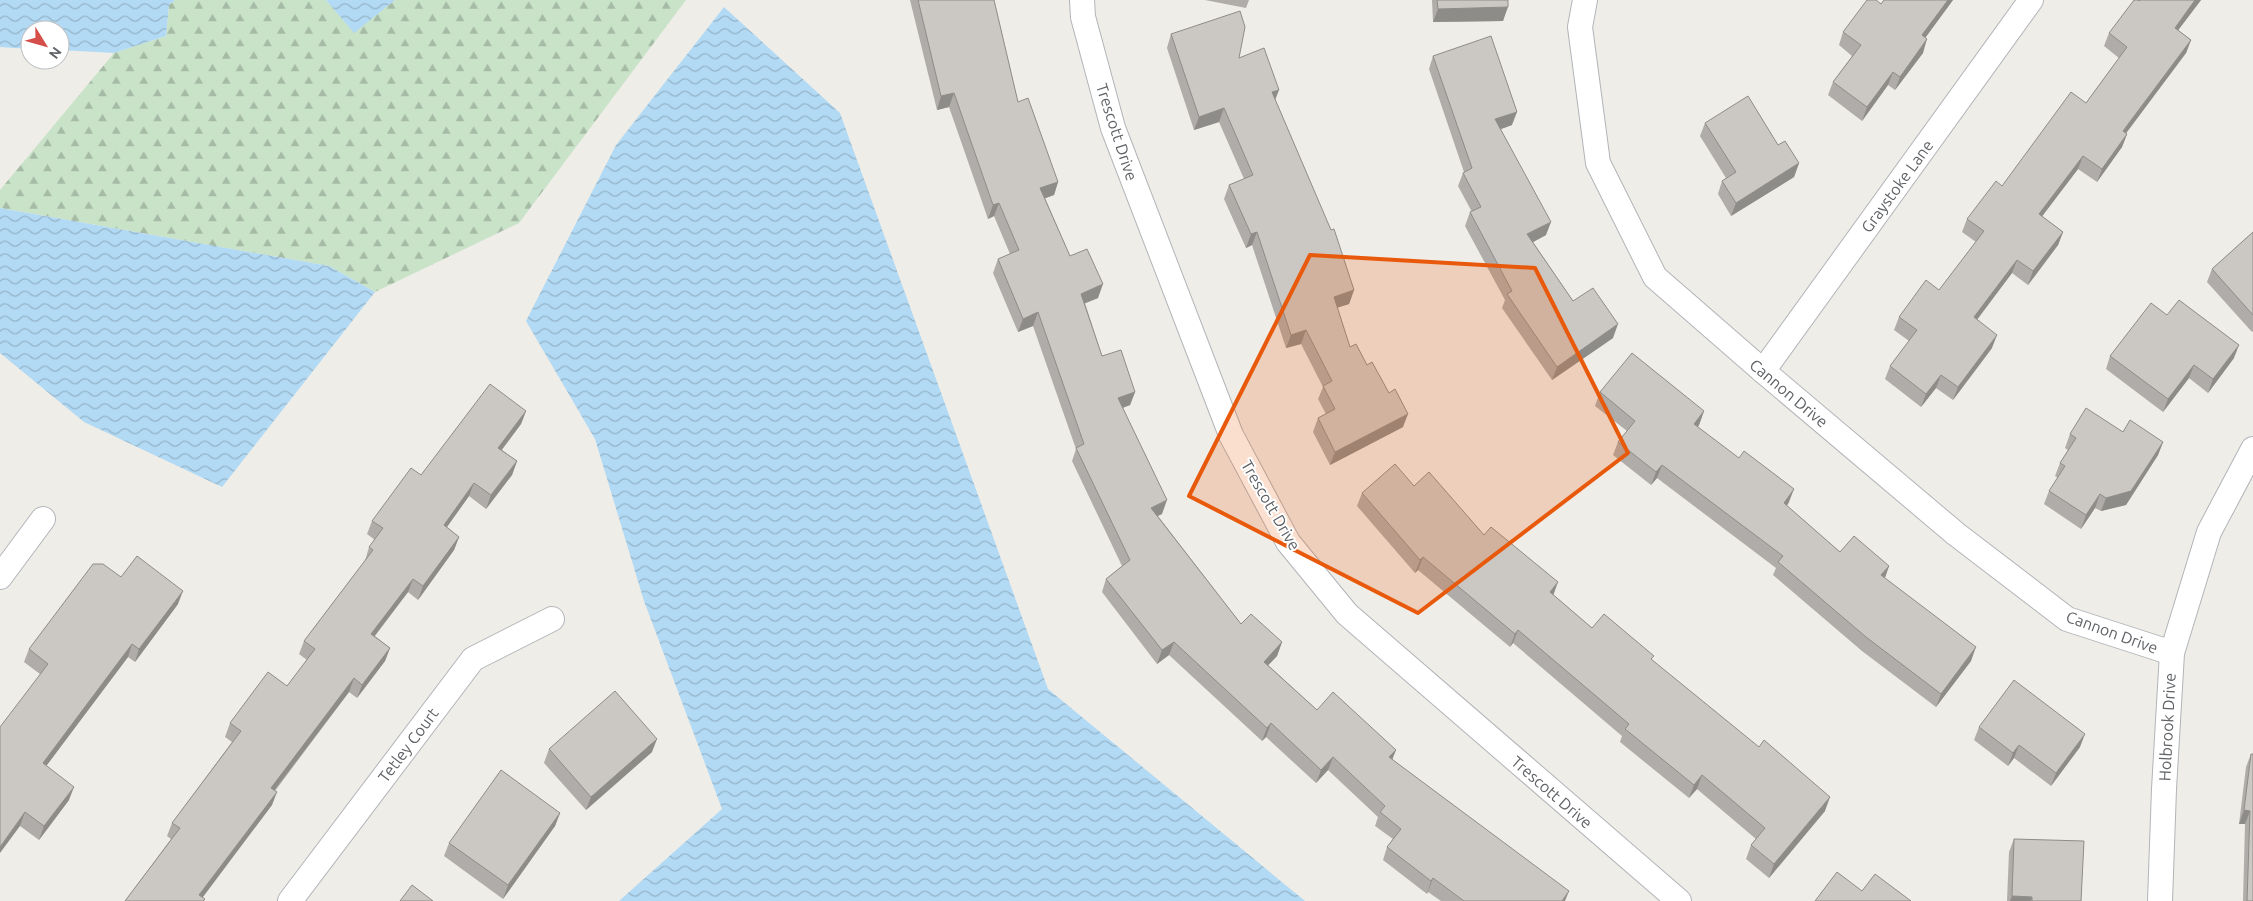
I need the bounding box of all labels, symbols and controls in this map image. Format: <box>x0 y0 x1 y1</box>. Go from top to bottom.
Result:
north arrow <box>20 20 70 70</box>
text: N <box>46 44 65 62</box>
street label: Trescott Drive <box>1093 81 1141 183</box>
street label: Graystoke Lane <box>1857 136 1937 236</box>
street label: Cannon Drive <box>1746 355 1832 431</box>
street label: Trescott Drive <box>1238 457 1304 553</box>
street label: Cannon Drive <box>2064 607 2160 657</box>
street label: Holbrook Drive <box>2155 672 2179 782</box>
street label: Tetley Court <box>374 704 442 786</box>
street label: Trescott Drive <box>1508 752 1596 832</box>

